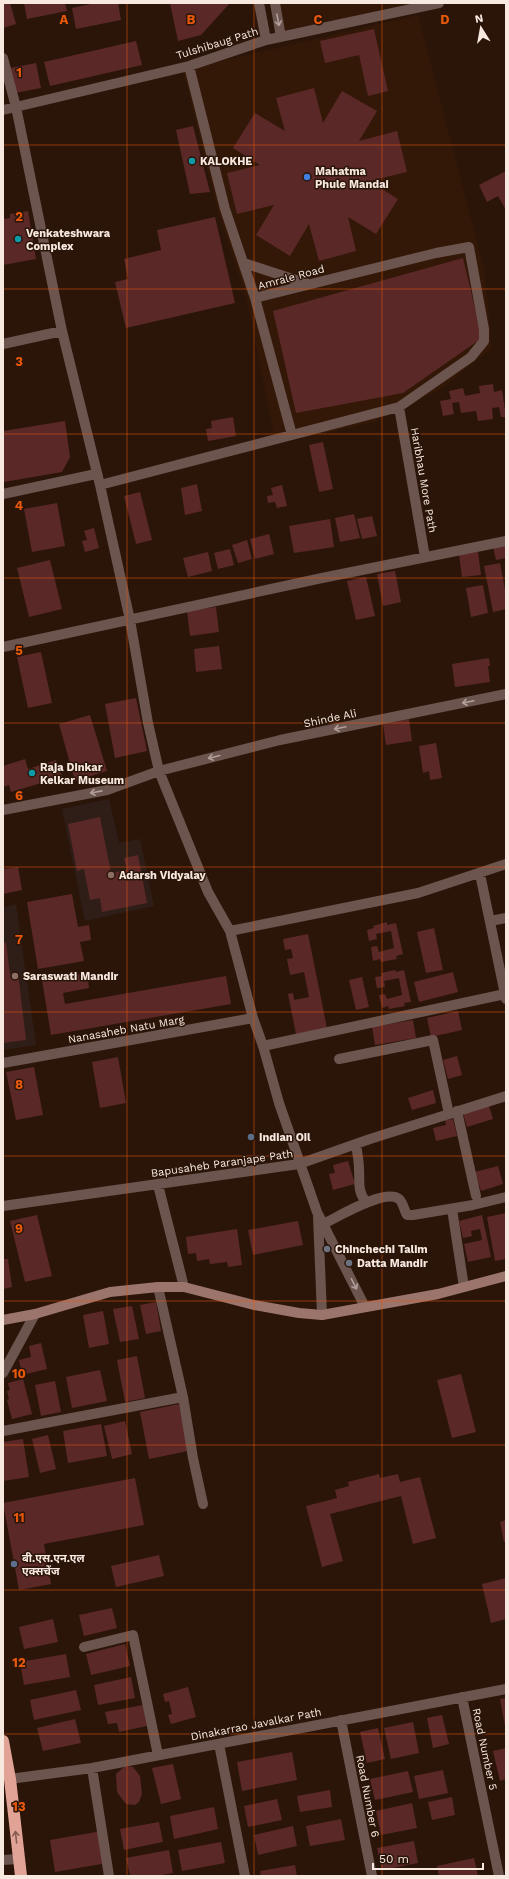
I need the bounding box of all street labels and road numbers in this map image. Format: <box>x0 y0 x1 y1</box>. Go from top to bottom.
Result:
street label: Tulshibaug Path <box>174 25 260 62</box>
street label: Amrale Road <box>256 262 326 293</box>
street label: Haribhau More Path <box>408 426 439 534</box>
street label: Shinde Ali <box>302 707 358 730</box>
street label: Nanasaheb Natu Marg <box>67 1013 185 1046</box>
street label: Bapusaheb Paranjape Path <box>150 1147 294 1180</box>
street label: Dinakarrao Javalkar Path <box>190 1705 323 1744</box>
street label: Road Number 5 <box>469 1707 500 1791</box>
street label: Road Number 6 <box>353 1754 382 1839</box>

